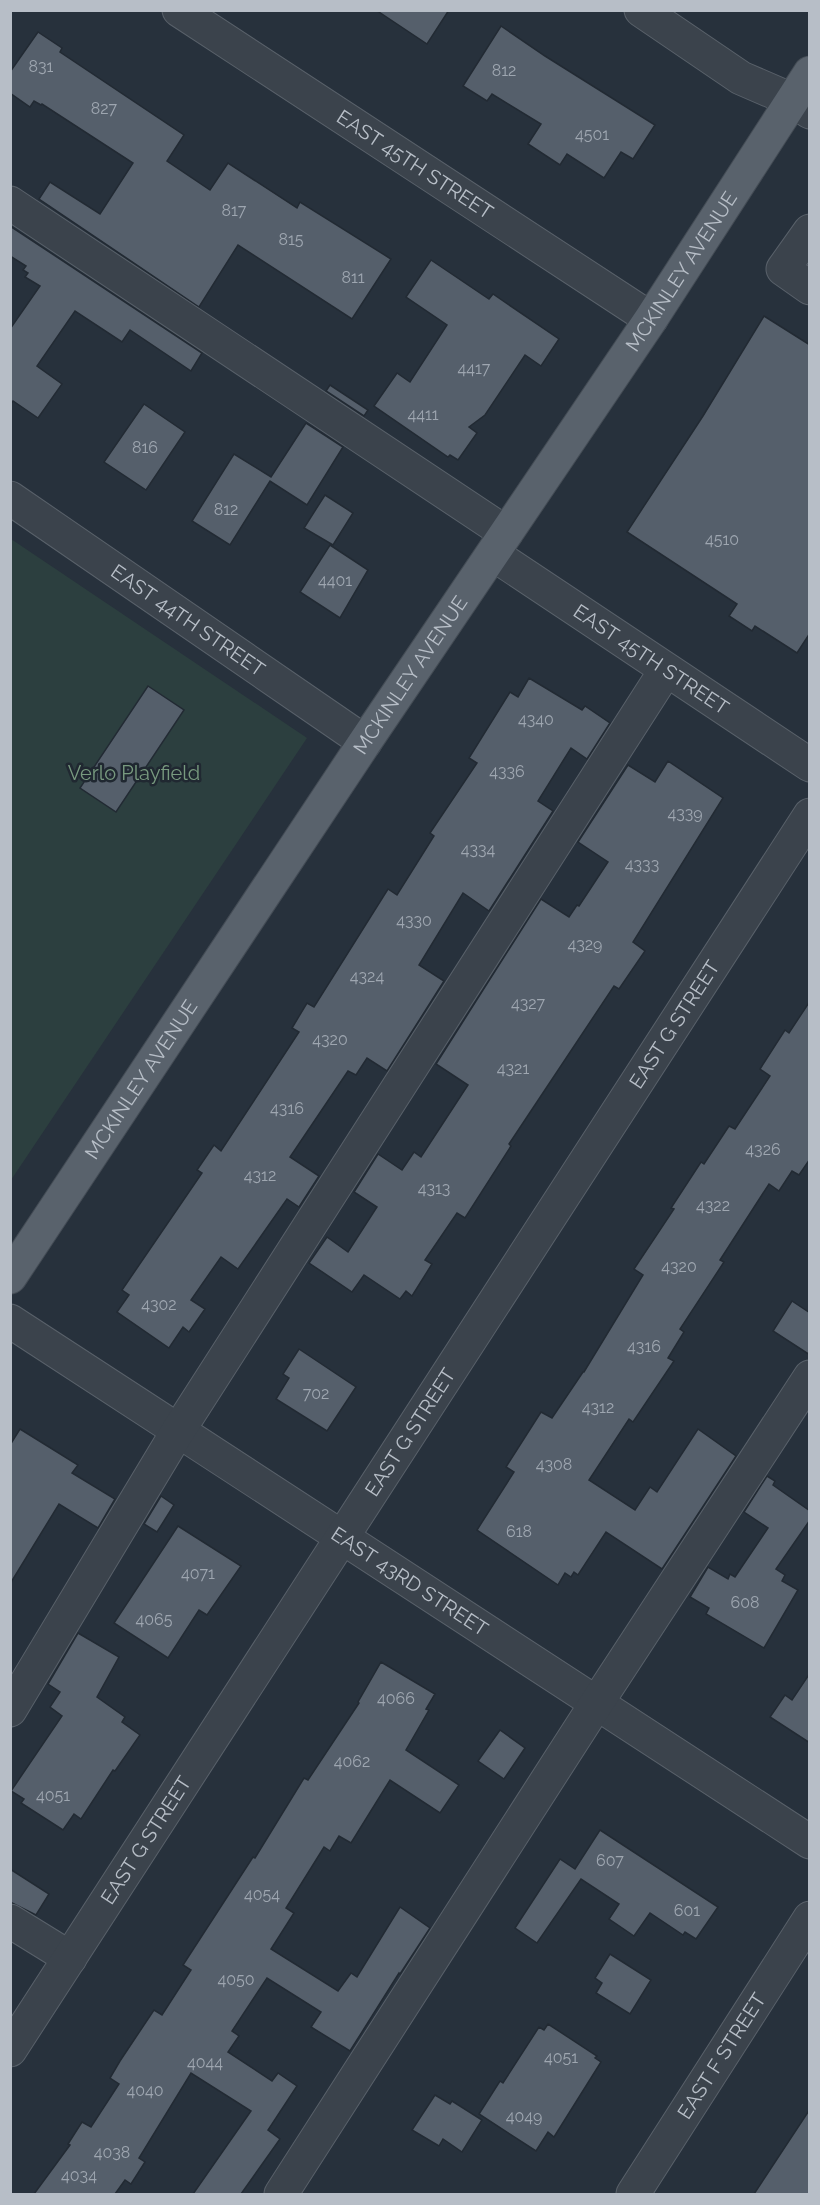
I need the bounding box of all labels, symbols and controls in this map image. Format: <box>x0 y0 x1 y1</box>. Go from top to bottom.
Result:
house number: 831 <box>29 57 54 76</box>
house number: 812 <box>492 61 516 80</box>
house number: 827 <box>91 99 118 118</box>
street label: EAST 45TH STREET <box>332 105 497 224</box>
house number: 4501 <box>575 125 609 144</box>
street label: MCKINLEY AVENUE <box>620 187 742 356</box>
house number: 817 <box>222 201 247 220</box>
house number: 815 <box>278 230 304 249</box>
house number: 811 <box>341 268 365 287</box>
house number: 4417 <box>458 359 491 378</box>
house number: 4411 <box>407 405 439 424</box>
house number: 816 <box>132 438 158 457</box>
house number: 812 <box>214 500 238 519</box>
house number: 4510 <box>705 530 739 549</box>
street label: EAST 44TH STREET <box>107 559 270 682</box>
house number: 4401 <box>318 571 352 590</box>
street label: MCKINLEY AVENUE <box>348 591 472 759</box>
street label: EAST 45TH STREET <box>569 599 733 720</box>
house number: 4340 <box>518 710 554 729</box>
park label: Verlo Playfield <box>68 761 200 785</box>
house number: 4336 <box>489 762 525 781</box>
house number: 4339 <box>667 804 703 823</box>
house number: 4334 <box>461 840 496 859</box>
house number: 4333 <box>625 855 659 874</box>
house number: 4330 <box>396 911 432 930</box>
house number: 4329 <box>568 935 603 954</box>
street label: EAST G STREET <box>624 956 725 1093</box>
house number: 4324 <box>350 967 384 986</box>
house number: 4327 <box>511 994 546 1013</box>
street label: MCKINLEY AVENUE <box>80 995 202 1164</box>
house number: 4320 <box>312 1030 348 1049</box>
house number: 4321 <box>497 1059 529 1078</box>
house number: 4316 <box>270 1099 304 1118</box>
house number: 4326 <box>745 1140 781 1159</box>
house number: 4312 <box>244 1166 276 1185</box>
house number: 4313 <box>418 1179 450 1198</box>
house number: 4322 <box>696 1196 730 1215</box>
house number: 4320 <box>661 1257 697 1276</box>
house number: 4302 <box>141 1295 177 1314</box>
house number: 4316 <box>627 1337 661 1356</box>
street label: EAST G STREET <box>360 1364 460 1501</box>
house number: 702 <box>303 1384 329 1403</box>
house number: 4312 <box>582 1398 614 1417</box>
house number: 4308 <box>536 1455 572 1474</box>
street label: EAST 43RD STREET <box>327 1521 493 1641</box>
house number: 618 <box>506 1522 532 1541</box>
house number: 4071 <box>181 1564 215 1583</box>
house number: 608 <box>731 1593 759 1612</box>
house number: 4065 <box>136 1610 173 1629</box>
house number: 4066 <box>377 1689 415 1708</box>
house number: 4062 <box>334 1752 370 1771</box>
street label: EAST G STREET <box>96 1772 196 1909</box>
house number: 4051 <box>36 1786 70 1805</box>
house number: 607 <box>596 1851 624 1870</box>
house number: 4054 <box>244 1885 280 1904</box>
house number: 601 <box>674 1901 700 1920</box>
house number: 4050 <box>217 1970 255 1989</box>
street label: EAST F STREET <box>672 1989 771 2123</box>
house number: 4051 <box>544 2048 578 2067</box>
house number: 4044 <box>187 2053 223 2072</box>
house number: 4040 <box>126 2081 164 2100</box>
house number: 4049 <box>506 2107 542 2126</box>
house number: 4038 <box>94 2143 130 2162</box>
house number: 4034 <box>61 2166 97 2185</box>

